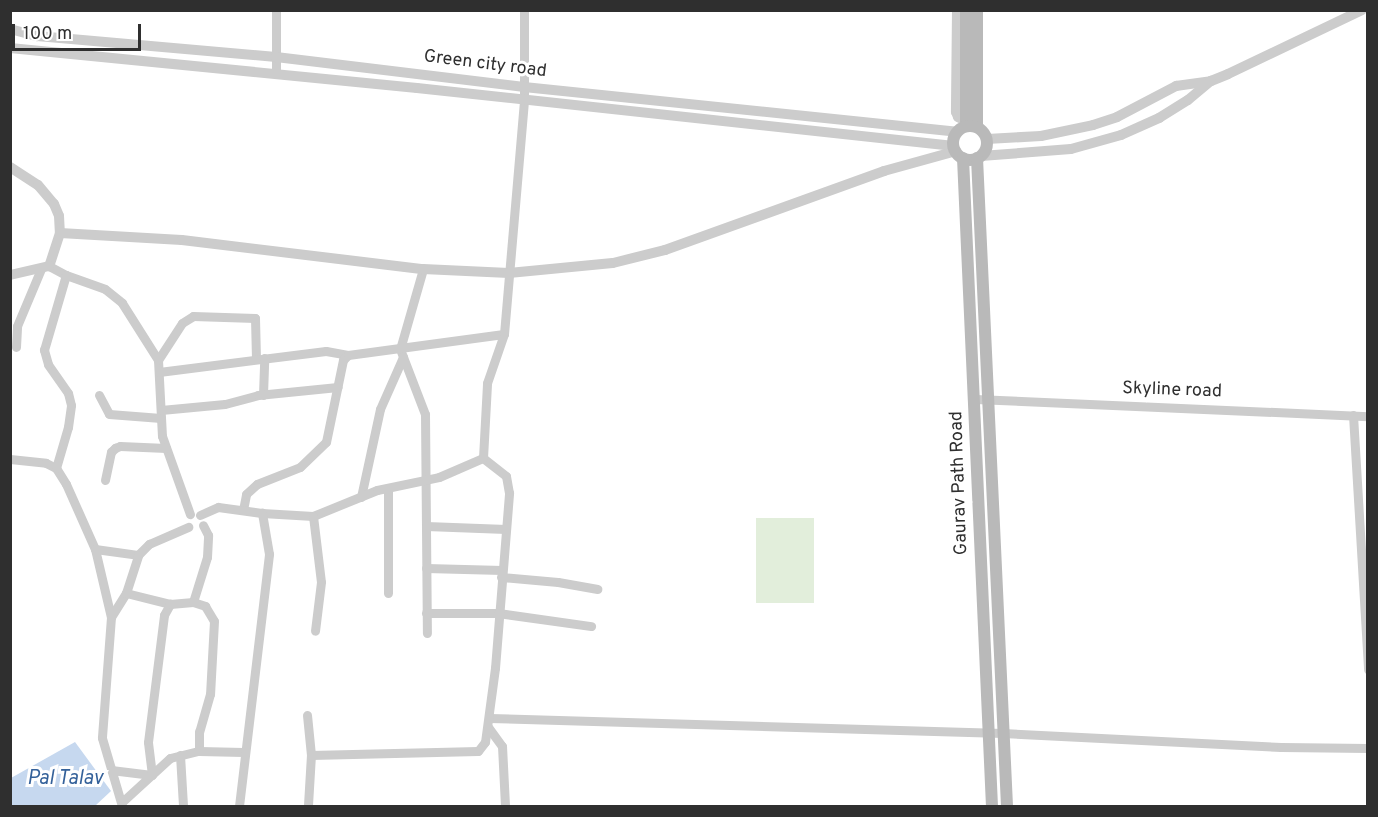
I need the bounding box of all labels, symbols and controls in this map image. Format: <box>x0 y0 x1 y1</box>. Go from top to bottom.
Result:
scale bar <box>15 12 144 50</box>
text: 100 m <box>23 23 72 46</box>
street label: Green city road <box>422 47 548 83</box>
street label: Skyline road <box>1122 378 1222 404</box>
street label: Gaurav Path Road <box>947 411 973 555</box>
water label: Pal Talav <box>27 767 103 791</box>

